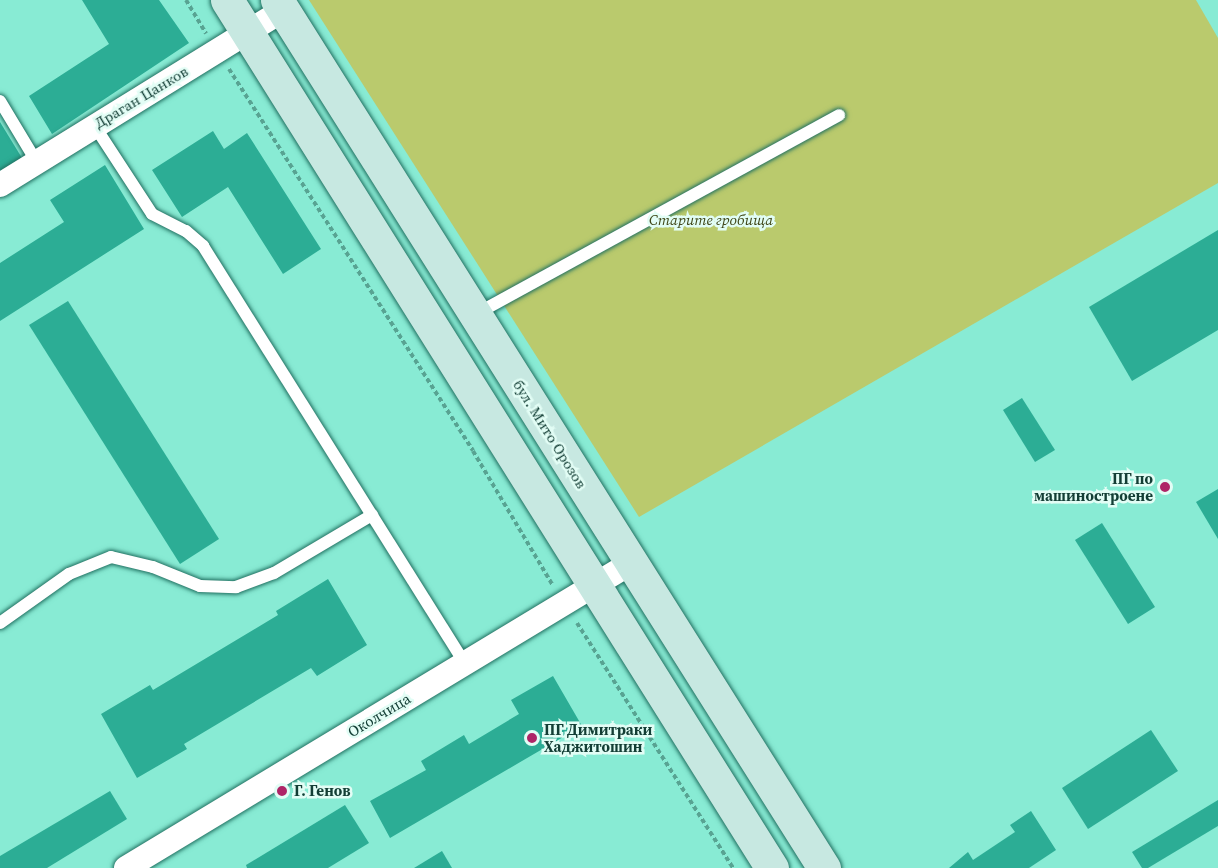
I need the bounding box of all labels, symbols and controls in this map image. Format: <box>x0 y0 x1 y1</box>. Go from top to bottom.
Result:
street label: Драган Цанков <box>91 62 191 132</box>
park label: Старите гробища <box>649 211 773 229</box>
street label: бул. Мито Орозов <box>509 376 591 492</box>
place label: ПГ по машиностроене <box>1034 469 1153 504</box>
marker: ПГ по машиностроене <box>1158 480 1172 494</box>
street label: Околчица <box>344 689 414 741</box>
place label: ПГ Димитраки Хаджитошин <box>544 720 652 755</box>
marker: ПГ Димитраки Хаджитошин <box>525 731 539 745</box>
place label: Г. Генов <box>294 782 350 800</box>
marker: Г. Генов <box>275 784 289 798</box>

